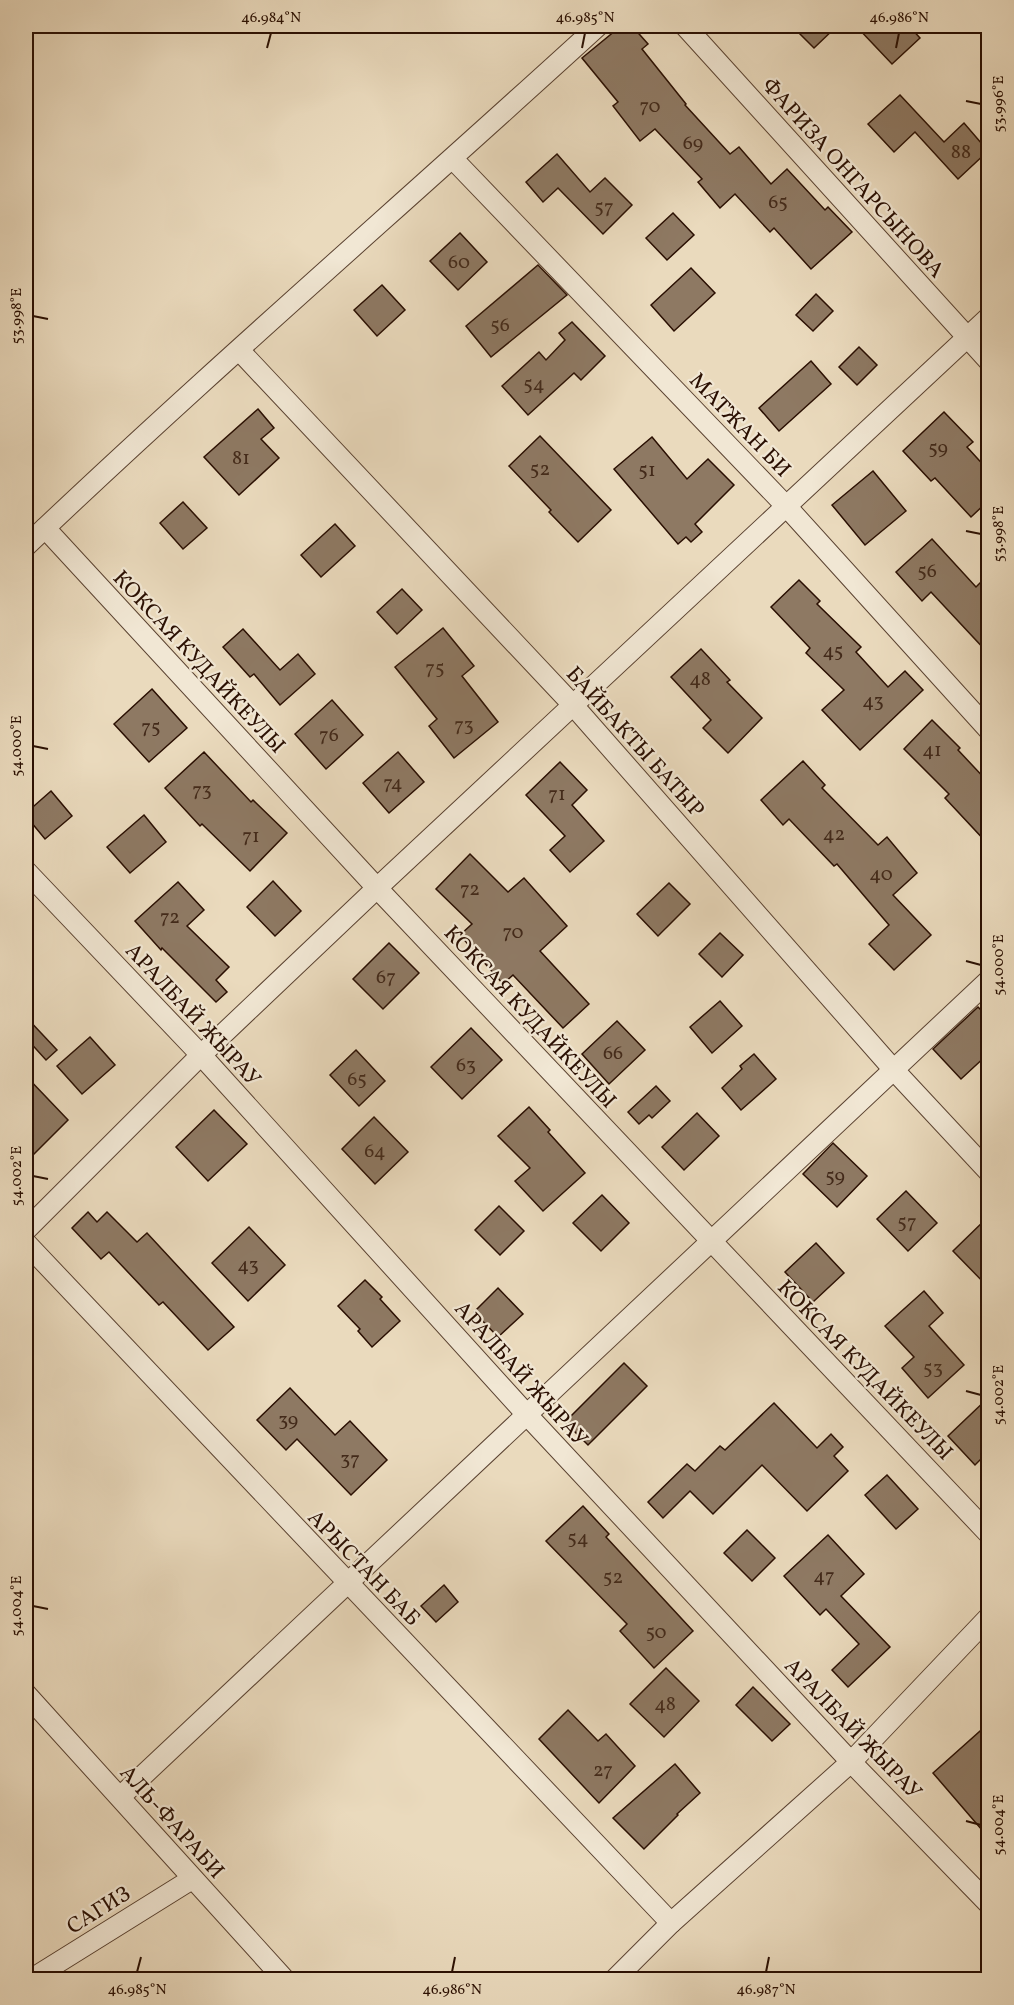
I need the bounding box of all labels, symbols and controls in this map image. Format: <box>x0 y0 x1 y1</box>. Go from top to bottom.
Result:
text: 46.984°N <box>241 8 301 29</box>
text: 46.985°N <box>555 8 615 29</box>
text: 46.986°N <box>869 8 929 29</box>
street label: ФАРИЗА ОНГАРСЫНОВА <box>754 72 951 286</box>
text: 53.996°E <box>989 76 1010 133</box>
house number: 70 <box>640 93 660 121</box>
house number: 69 <box>683 130 703 158</box>
house number: 88 <box>951 139 971 167</box>
house number: 65 <box>768 189 788 217</box>
house number: 57 <box>594 194 614 222</box>
house number: 60 <box>448 249 470 277</box>
text: 53.998°E <box>7 288 28 344</box>
house number: 56 <box>490 312 510 340</box>
street label: МАТЖАН БИ <box>681 366 797 485</box>
house number: 54 <box>523 371 545 399</box>
house number: 59 <box>928 435 948 463</box>
house number: 81 <box>232 445 250 473</box>
house number: 52 <box>530 456 550 484</box>
house number: 51 <box>638 457 656 485</box>
text: 53.998°E <box>989 506 1010 562</box>
house number: 56 <box>917 558 937 586</box>
street label: КОКСАЯ КУДАЙКЕУЛЫ <box>105 564 292 761</box>
house number: 45 <box>823 638 843 666</box>
house number: 75 <box>425 655 445 683</box>
street label: БАЙБАКТЫ БАТЫР <box>558 660 711 825</box>
house number: 48 <box>689 666 711 694</box>
house number: 43 <box>862 688 884 716</box>
house number: 73 <box>454 712 474 740</box>
house number: 75 <box>141 714 161 742</box>
text: 54.000°E <box>7 715 28 777</box>
house number: 76 <box>319 722 339 750</box>
house number: 41 <box>922 737 942 765</box>
house number: 74 <box>383 770 403 798</box>
house number: 73 <box>192 777 212 805</box>
house number: 71 <box>548 781 566 809</box>
house number: 42 <box>823 821 845 849</box>
house number: 71 <box>242 823 260 851</box>
house number: 40 <box>869 861 893 889</box>
house number: 72 <box>460 876 480 904</box>
house number: 72 <box>160 904 180 932</box>
street label: КОКСАЯ КУДАЙКЕУЛЫ <box>436 919 623 1116</box>
house number: 70 <box>503 919 523 947</box>
text: 54.000°E <box>989 934 1010 996</box>
street label: АРАЛБАЙ ЖЫРАУ <box>117 937 267 1094</box>
house number: 67 <box>376 964 396 992</box>
house number: 66 <box>603 1040 623 1068</box>
house number: 63 <box>456 1052 476 1080</box>
house number: 65 <box>347 1066 367 1094</box>
house number: 64 <box>364 1138 386 1166</box>
text: 54.002°E <box>7 1146 28 1206</box>
house number: 59 <box>825 1163 845 1191</box>
house number: 57 <box>897 1209 917 1237</box>
house number: 43 <box>237 1252 259 1280</box>
street label: КОКСАЯ КУДАЙКЕУЛЫ <box>769 1273 959 1468</box>
street label: АРАЛБАЙ ЖЫРАУ <box>446 1295 594 1454</box>
house number: 53 <box>923 1355 943 1383</box>
text: 54.002°E <box>989 1365 1010 1425</box>
house number: 39 <box>278 1407 298 1435</box>
house number: 37 <box>340 1446 360 1474</box>
street label: АРЫСТАН БАБ <box>300 1504 427 1634</box>
house number: 54 <box>567 1525 589 1553</box>
house number: 47 <box>813 1563 835 1591</box>
house number: 52 <box>603 1564 623 1592</box>
text: 54.004°E <box>7 1576 28 1636</box>
house number: 50 <box>645 1619 667 1647</box>
street label: АРАЛБАЙ ЖЫРАУ <box>776 1652 928 1808</box>
house number: 48 <box>654 1691 676 1719</box>
house number: 27 <box>593 1757 613 1785</box>
street label: АЛЬ-ФАРАБИ <box>112 1759 231 1886</box>
text: 54.004°E <box>989 1795 1010 1855</box>
street label: САГИЗ <box>61 1879 137 1943</box>
text: 46.985°N <box>107 1980 167 2001</box>
text: 46.986°N <box>422 1980 482 2001</box>
text: 46.987°N <box>736 1980 796 2001</box>

